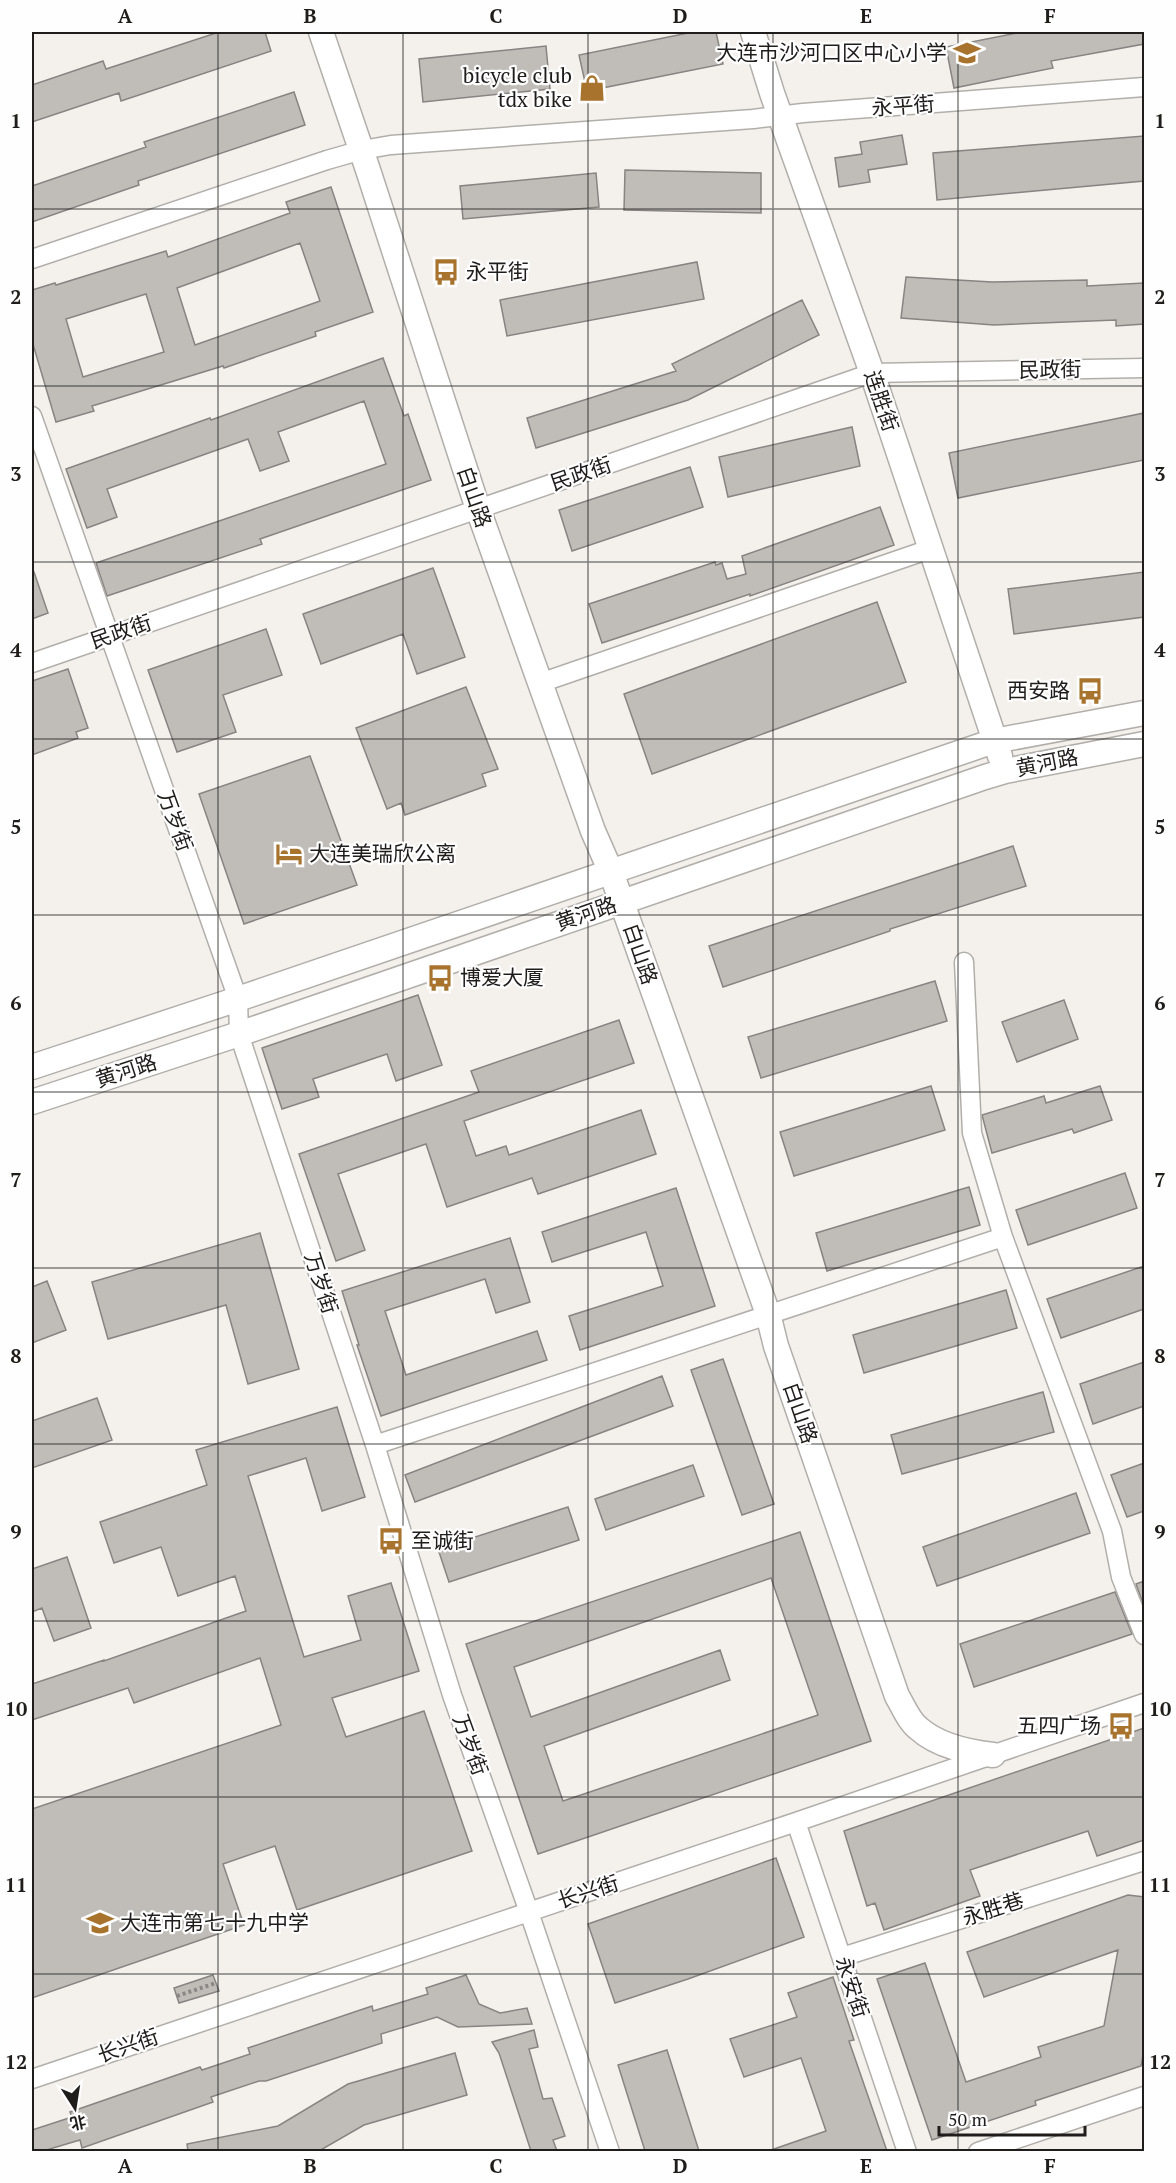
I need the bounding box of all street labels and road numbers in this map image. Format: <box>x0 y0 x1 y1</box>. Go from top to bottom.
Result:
street label: 永平街 <box>871 89 935 121</box>
street label: 民政街 <box>1018 354 1082 384</box>
street label: 连胜街 <box>858 366 905 435</box>
street label: 民政街 <box>546 450 615 497</box>
street label: 白山路 <box>451 462 498 531</box>
street label: 民政街 <box>86 608 155 655</box>
street label: 黄河路 <box>1013 742 1080 782</box>
street label: 万岁街 <box>152 786 200 855</box>
street label: 黄河路 <box>551 890 620 937</box>
street label: 白山路 <box>617 919 664 988</box>
street label: 黄河路 <box>91 1047 160 1093</box>
street label: 万岁街 <box>299 1248 345 1317</box>
street label: 白山路 <box>777 1378 824 1447</box>
street label: 万岁街 <box>447 1710 495 1779</box>
street label: 长兴街 <box>553 1868 622 1914</box>
street label: 永胜巷 <box>958 1885 1027 1931</box>
street label: 永安街 <box>830 1952 876 2021</box>
street label: 长兴街 <box>93 2022 162 2069</box>

